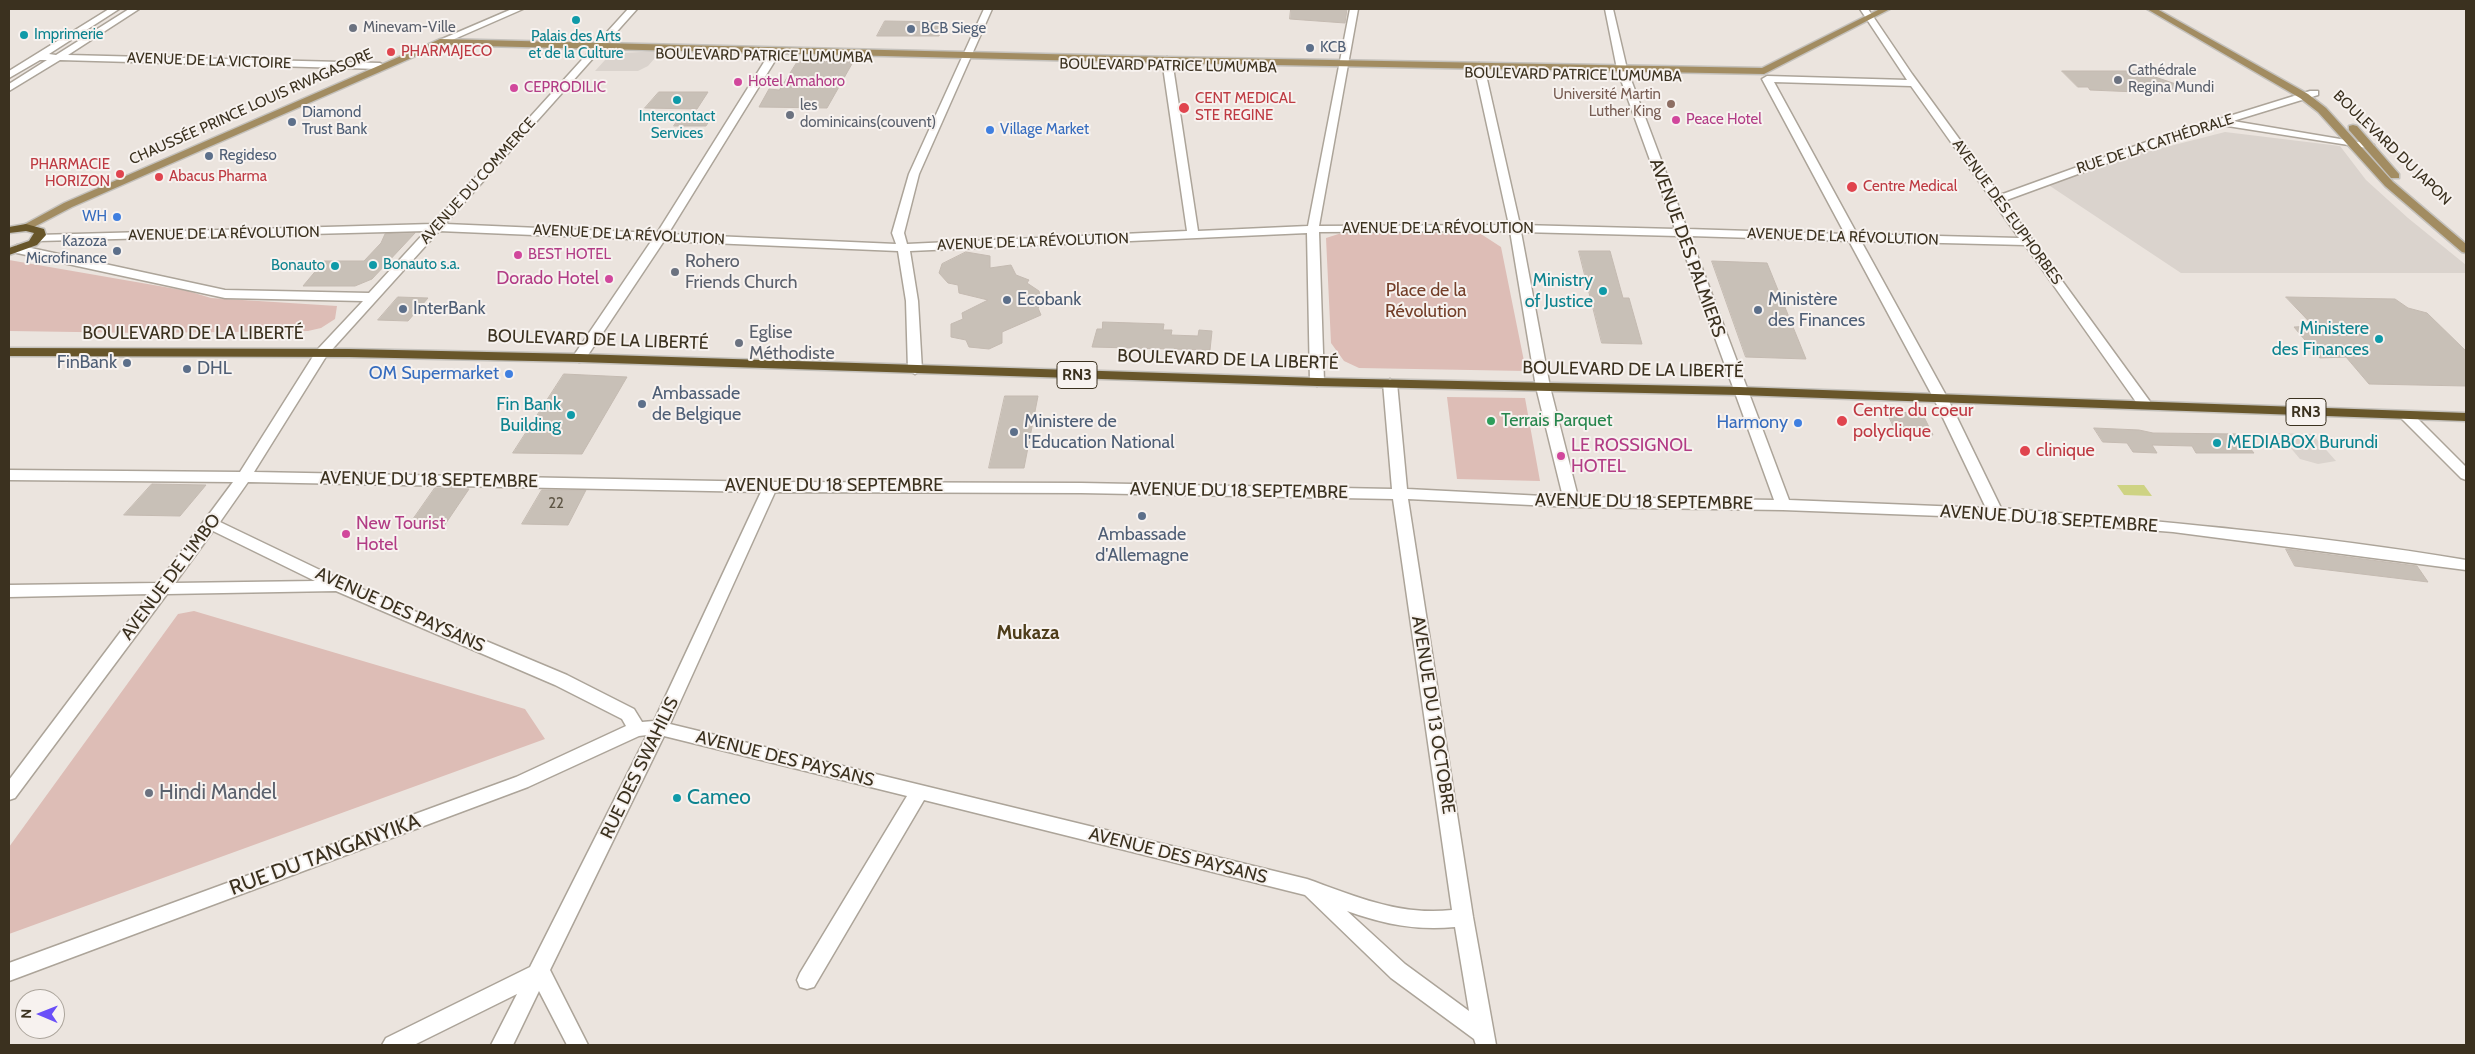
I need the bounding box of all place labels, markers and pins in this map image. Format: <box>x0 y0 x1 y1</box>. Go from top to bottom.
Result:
marker: Palais des Arts et de la Culture <box>570 14 582 26</box>
place label: Minevam-Ville <box>363 19 456 37</box>
place label: BCB Siege <box>921 20 986 38</box>
marker: Minevam-Ville <box>347 22 359 34</box>
marker: BCB Siege <box>905 23 917 35</box>
place label: Imprimerie <box>34 26 104 44</box>
place label: Palais des Arts et de la Culture <box>528 28 624 63</box>
marker: Imprimerie <box>18 29 30 41</box>
place label: KCB <box>1320 39 1346 57</box>
marker: KCB <box>1304 42 1316 54</box>
place label: PHARMAJECO <box>401 43 492 61</box>
marker: PHARMAJECO <box>385 46 397 58</box>
place label: Cathédrale Regina Mundi <box>2128 62 2214 97</box>
place label: Hotel Amahoro <box>748 73 845 91</box>
marker: Cathédrale Regina Mundi <box>2112 74 2124 86</box>
marker: Hotel Amahoro <box>732 76 744 88</box>
place label: CEPRODILIC <box>524 79 606 97</box>
marker: CEPRODILIC <box>508 82 520 94</box>
place label: Université Martin Luther King <box>1553 86 1661 121</box>
place label: CENT MEDICAL STE REGINE <box>1195 90 1296 125</box>
marker: Intercontact Services <box>671 94 683 106</box>
place label: les dominicains(couvent) <box>800 97 936 132</box>
marker: Université Martin Luther King <box>1665 98 1677 110</box>
marker: CENT MEDICAL STE REGINE <box>1177 101 1191 115</box>
place label: Diamond Trust Bank <box>302 104 367 139</box>
place label: Intercontact Services <box>639 108 715 143</box>
marker: les dominicains(couvent) <box>784 109 796 121</box>
place label: Peace Hotel <box>1686 111 1762 129</box>
marker: Peace Hotel <box>1670 114 1682 126</box>
marker: Diamond Trust Bank <box>286 116 298 128</box>
place label: Village Market <box>1000 121 1089 139</box>
marker: Village Market <box>984 124 996 136</box>
place label: Regideso <box>219 147 277 165</box>
marker: Regideso <box>203 150 215 162</box>
place label: PHARMACIE HORIZON <box>30 156 110 191</box>
marker: PHARMACIE HORIZON <box>114 168 126 180</box>
place label: Abacus Pharma <box>169 168 267 186</box>
marker: Abacus Pharma <box>153 171 165 183</box>
place label: Centre Medical <box>1863 178 1957 196</box>
marker: Centre Medical <box>1845 180 1859 194</box>
place label: WH <box>82 208 107 226</box>
marker: WH <box>111 211 123 223</box>
place label: Kazoza Microfinance <box>26 233 107 268</box>
marker: Kazoza Microfinance <box>111 245 123 257</box>
place label: BEST HOTEL <box>528 246 611 264</box>
marker: BEST HOTEL <box>512 249 524 261</box>
place label: Rohero Friends Church <box>685 251 798 294</box>
place label: Bonauto s.a. <box>383 256 460 274</box>
place label: Bonauto <box>271 257 325 275</box>
marker: Bonauto s.a. <box>367 259 379 271</box>
marker: Bonauto <box>329 260 341 272</box>
marker: Rohero Friends Church <box>669 266 681 278</box>
place label: Dorado Hotel <box>496 268 599 290</box>
place label: Ministry of Justice <box>1525 270 1593 312</box>
marker: Dorado Hotel <box>603 273 615 285</box>
marker: Ministry of Justice <box>1597 285 1609 297</box>
place label: Ecobank <box>1017 289 1081 311</box>
place label: Ministère des Finances <box>1768 289 1865 332</box>
marker: Ecobank <box>1001 294 1013 306</box>
place label: InterBank <box>413 298 486 320</box>
marker: InterBank <box>397 303 409 315</box>
marker: Ministère des Finances <box>1752 304 1764 316</box>
place label: Ministere des Finances <box>2272 318 2369 360</box>
place label: Eglise Méthodiste <box>749 322 835 364</box>
marker: Ministere des Finances <box>2373 333 2385 345</box>
marker: Eglise Méthodiste <box>733 337 745 349</box>
place label: FinBank <box>57 352 117 374</box>
marker: FinBank <box>121 357 133 369</box>
place label: DHL <box>197 358 232 380</box>
marker: DHL <box>181 363 193 375</box>
place label: OM Supermarket <box>369 363 499 385</box>
marker: OM Supermarket <box>503 368 515 380</box>
place label: Ambassade de Belgique <box>652 383 741 426</box>
place label: Fin Bank Building <box>496 394 561 436</box>
marker: Ambassade de Belgique <box>636 398 648 410</box>
place label: Centre du coeur polyclique <box>1853 400 1974 442</box>
marker: Fin Bank Building <box>565 409 577 421</box>
place label: Terrais Parquet <box>1501 410 1612 432</box>
place label: Ministere de l'Education National <box>1024 411 1174 454</box>
place label: Harmony <box>1717 412 1788 434</box>
marker: Centre du coeur polyclique <box>1835 414 1849 428</box>
marker: Terrais Parquet <box>1485 415 1497 427</box>
marker: Harmony <box>1792 417 1804 429</box>
marker: Ministere de l'Education National <box>1008 426 1020 438</box>
place label: MEDIABOX Burundi <box>2227 432 2378 454</box>
place label: LE ROSSIGNOL HOTEL <box>1571 435 1692 478</box>
marker: MEDIABOX Burundi <box>2211 437 2223 449</box>
place label: clinique <box>2036 440 2095 462</box>
marker: clinique <box>2018 444 2032 458</box>
marker: LE ROSSIGNOL HOTEL <box>1555 450 1567 462</box>
marker: Ambassade d'Allemagne <box>1136 510 1148 522</box>
place label: New Tourist Hotel <box>356 513 445 556</box>
place label: Ambassade d'Allemagne <box>1095 524 1189 566</box>
marker: New Tourist Hotel <box>340 528 352 540</box>
place label: Hindi Mandel <box>159 780 277 806</box>
place label: Cameo <box>687 785 751 811</box>
marker: Hindi Mandel <box>143 787 155 799</box>
marker: Cameo <box>671 792 683 804</box>

